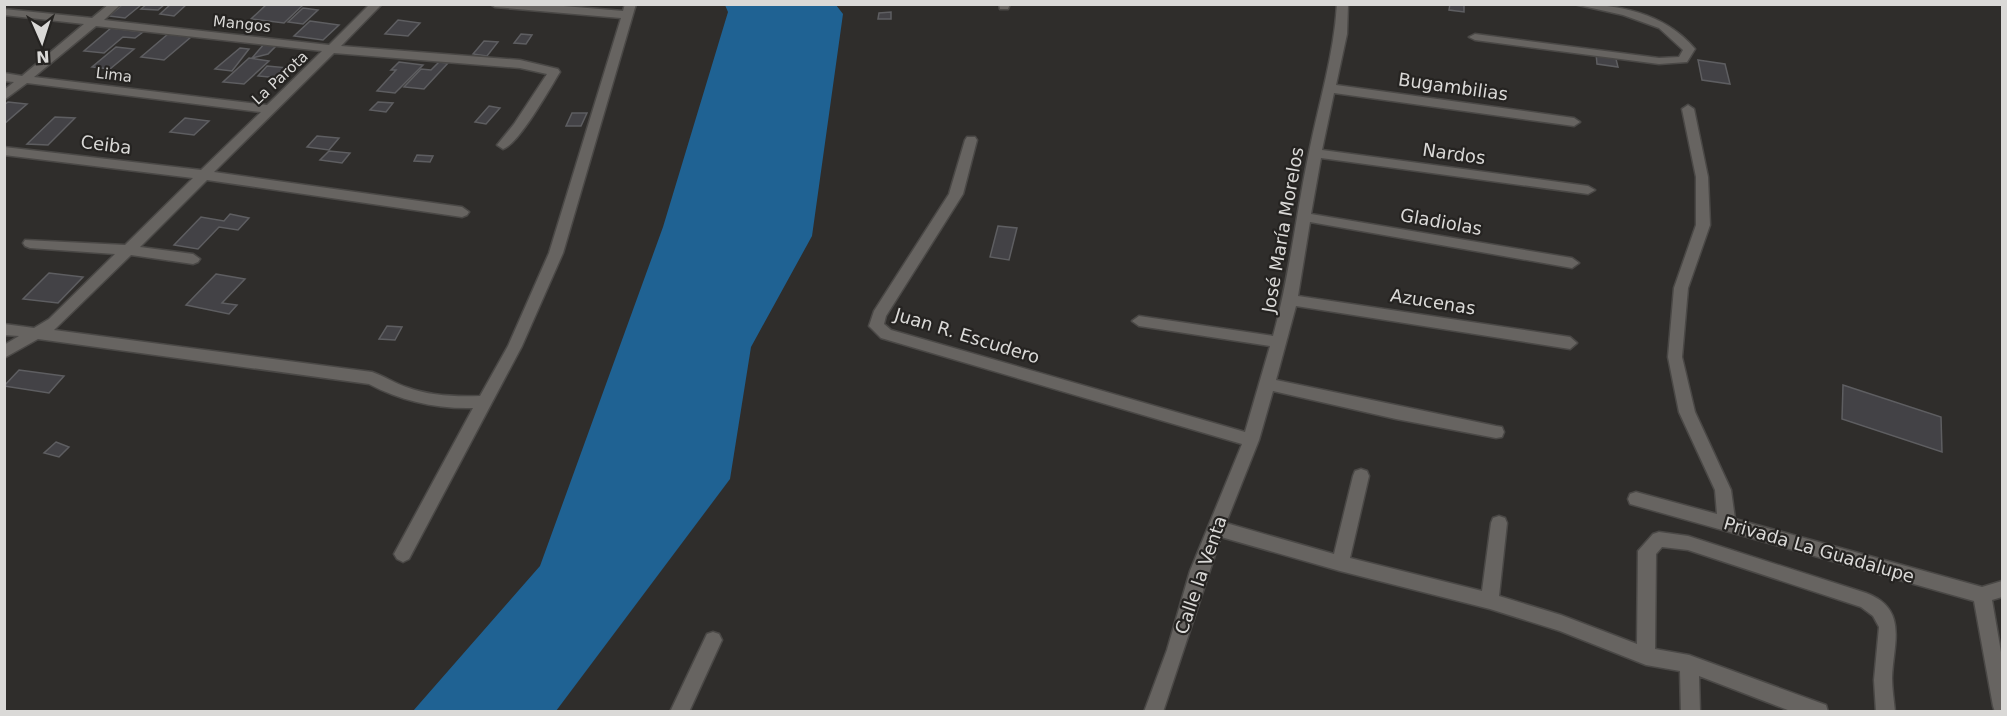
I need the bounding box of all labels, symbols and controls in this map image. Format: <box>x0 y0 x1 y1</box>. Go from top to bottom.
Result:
north arrow <box>12 12 72 72</box>
street label: Mangos <box>212 12 272 36</box>
text: N <box>36 47 50 66</box>
street label: La Parota <box>248 48 312 108</box>
street label: Lima <box>95 64 133 86</box>
street label: Bugambilias <box>1397 68 1509 105</box>
street label: Ceiba <box>79 131 133 158</box>
street label: Nardos <box>1421 139 1487 168</box>
street label: José María Morelos <box>1257 145 1307 316</box>
street label: Gladiolas <box>1398 204 1484 239</box>
street label: Azucenas <box>1389 284 1477 319</box>
street label: Juan R. Escudero <box>891 303 1042 368</box>
street label: Privada La Guadalupe <box>1721 512 1917 587</box>
street label: Calle la Venta <box>1170 513 1231 637</box>

